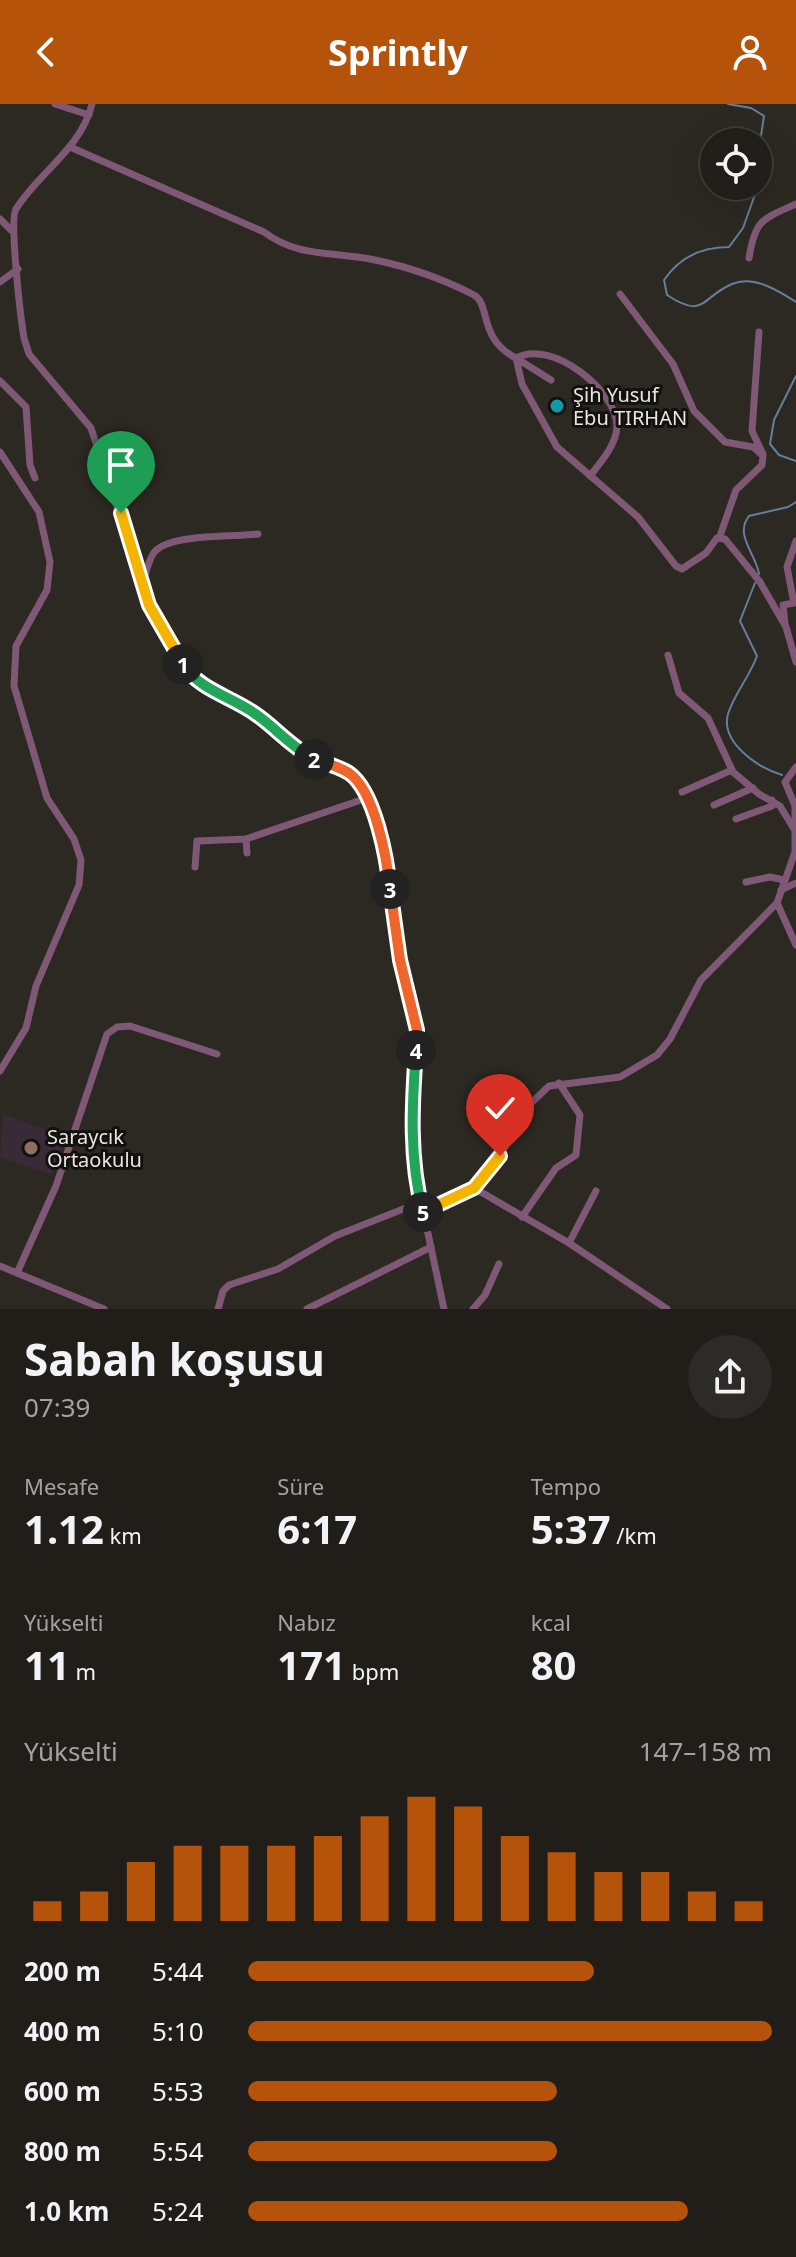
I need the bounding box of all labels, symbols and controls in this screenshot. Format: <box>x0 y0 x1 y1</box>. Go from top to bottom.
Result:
text: Sprintly <box>328 28 468 77</box>
icon: back <box>24 30 68 74</box>
icon: person <box>728 30 772 74</box>
map controls <box>700 128 772 200</box>
button: locate <box>700 128 772 200</box>
place label: Şih Yusuf Ebu TIRHAN <box>573 381 687 431</box>
marker: Şih Yusuf Ebu TIRHAN <box>548 397 566 415</box>
pin <box>87 431 155 513</box>
icon: arrive <box>99 443 143 487</box>
pin: 1 <box>163 644 203 684</box>
text: 1 <box>177 649 189 679</box>
pin: 2 <box>294 739 334 779</box>
text: 2 <box>308 744 320 774</box>
pin: 3 <box>370 869 410 909</box>
text: 3 <box>384 874 396 904</box>
pin: 4 <box>396 1030 436 1070</box>
text: 4 <box>410 1035 422 1065</box>
pin <box>466 1074 534 1156</box>
icon: check <box>478 1086 522 1130</box>
place label: Saraycık Ortaokulu <box>47 1123 142 1173</box>
marker: Saraycık Ortaokulu <box>22 1139 40 1157</box>
pin: 5 <box>403 1192 443 1232</box>
text: 5 <box>417 1197 429 1227</box>
text: Sabah koşusu <box>24 1329 325 1389</box>
button: share <box>688 1335 772 1419</box>
text: 07:39 <box>24 1389 90 1425</box>
text: Mesafe <box>24 1471 99 1501</box>
text: Süre <box>277 1471 324 1501</box>
text: Tempo <box>531 1471 601 1501</box>
text: 1.12 <box>24 1501 104 1556</box>
text: 6:17 <box>277 1501 357 1556</box>
text: 5:37 <box>531 1501 611 1556</box>
text: km <box>104 1520 142 1550</box>
text: /km <box>611 1520 657 1550</box>
text: Yükselti <box>24 1607 103 1637</box>
text: Nabız <box>277 1607 336 1637</box>
text: kcal <box>531 1607 571 1637</box>
text: 11 <box>24 1637 70 1692</box>
text: 171 <box>277 1637 346 1692</box>
text: 80 <box>531 1637 576 1692</box>
text: m <box>70 1656 96 1686</box>
text: bpm <box>346 1656 399 1686</box>
text: Yükselti <box>24 1733 118 1769</box>
text: 147–158 m <box>639 1733 772 1769</box>
text: 200 m <box>24 1953 101 1989</box>
text: 5:44 <box>152 1953 204 1989</box>
text: 400 m <box>24 2013 101 2049</box>
text: 5:10 <box>152 2013 204 2049</box>
text: 600 m <box>24 2073 101 2109</box>
text: 5:53 <box>152 2073 204 2109</box>
text: 800 m <box>24 2133 101 2169</box>
text: 5:54 <box>152 2133 204 2169</box>
text: 1.0 km <box>24 2193 109 2229</box>
text: 5:24 <box>152 2193 204 2229</box>

